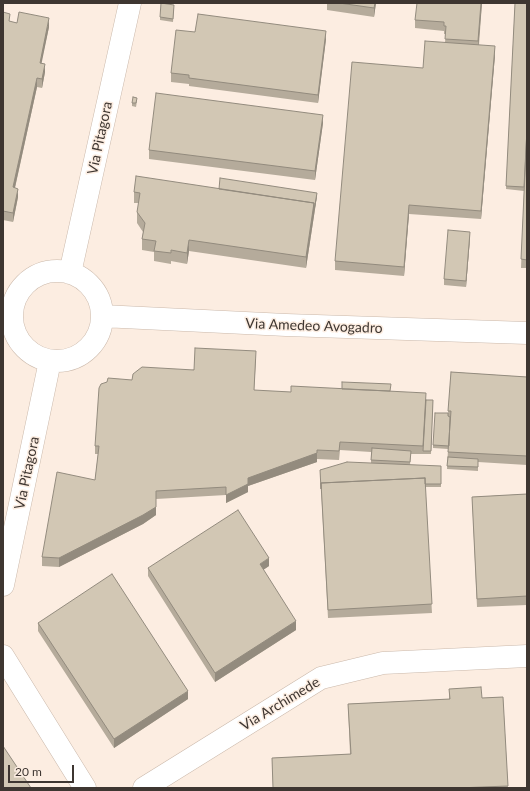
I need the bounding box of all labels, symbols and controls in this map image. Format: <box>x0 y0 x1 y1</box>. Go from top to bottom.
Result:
street label: Via Pitagora <box>84 100 116 176</box>
street label: Via Amedeo Avogadro <box>245 315 383 337</box>
street label: Via Pitagora <box>11 435 43 511</box>
street label: Via Archimede <box>237 674 323 734</box>
scale bar <box>10 757 76 783</box>
text: 20 m <box>15 764 42 779</box>

